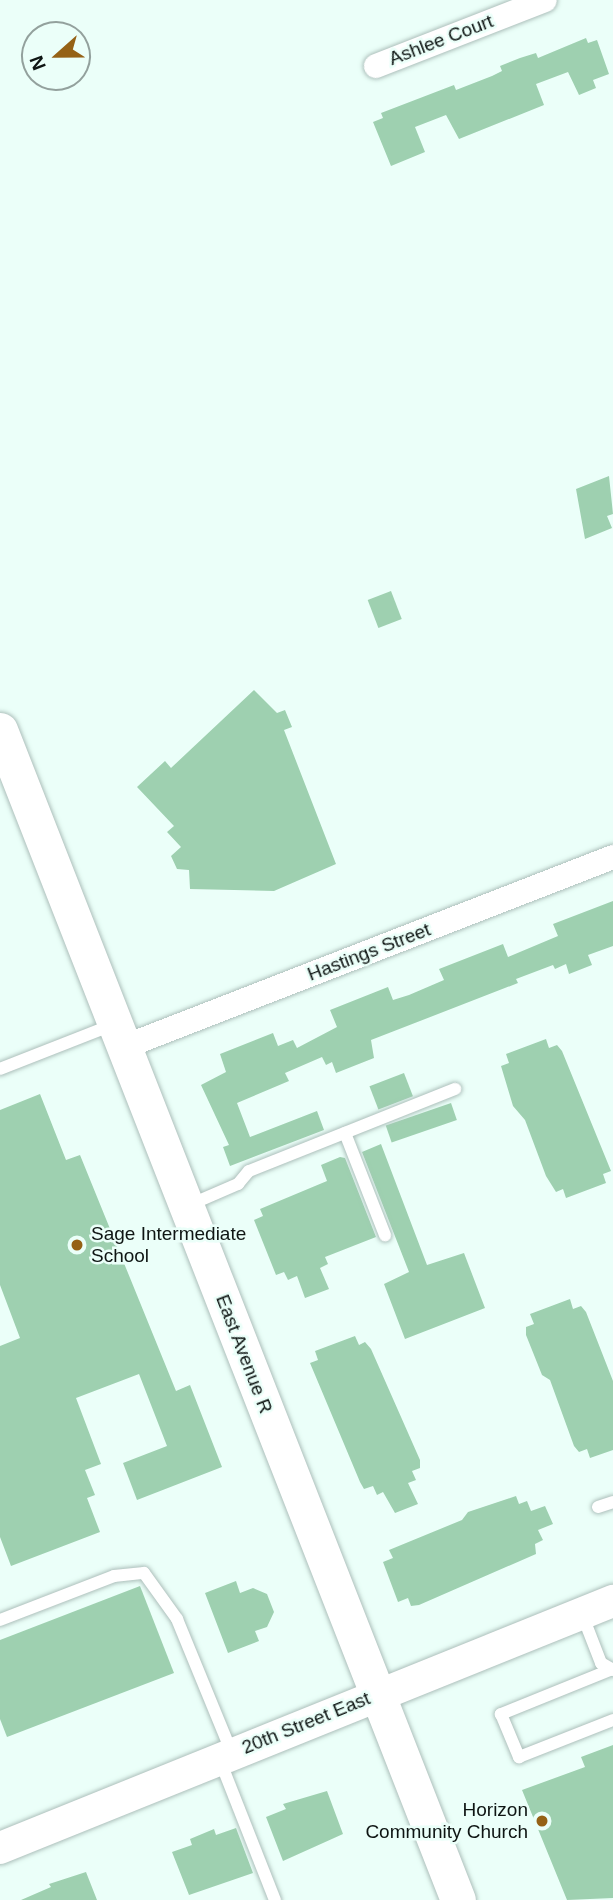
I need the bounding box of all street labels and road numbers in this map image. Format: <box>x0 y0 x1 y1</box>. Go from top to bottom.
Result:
street label: Ashlee Court <box>386 10 496 70</box>
street label: Hastings Street <box>304 918 434 986</box>
street label: East Avenue R <box>211 1291 277 1417</box>
street label: 20th Street East <box>239 1687 373 1759</box>

